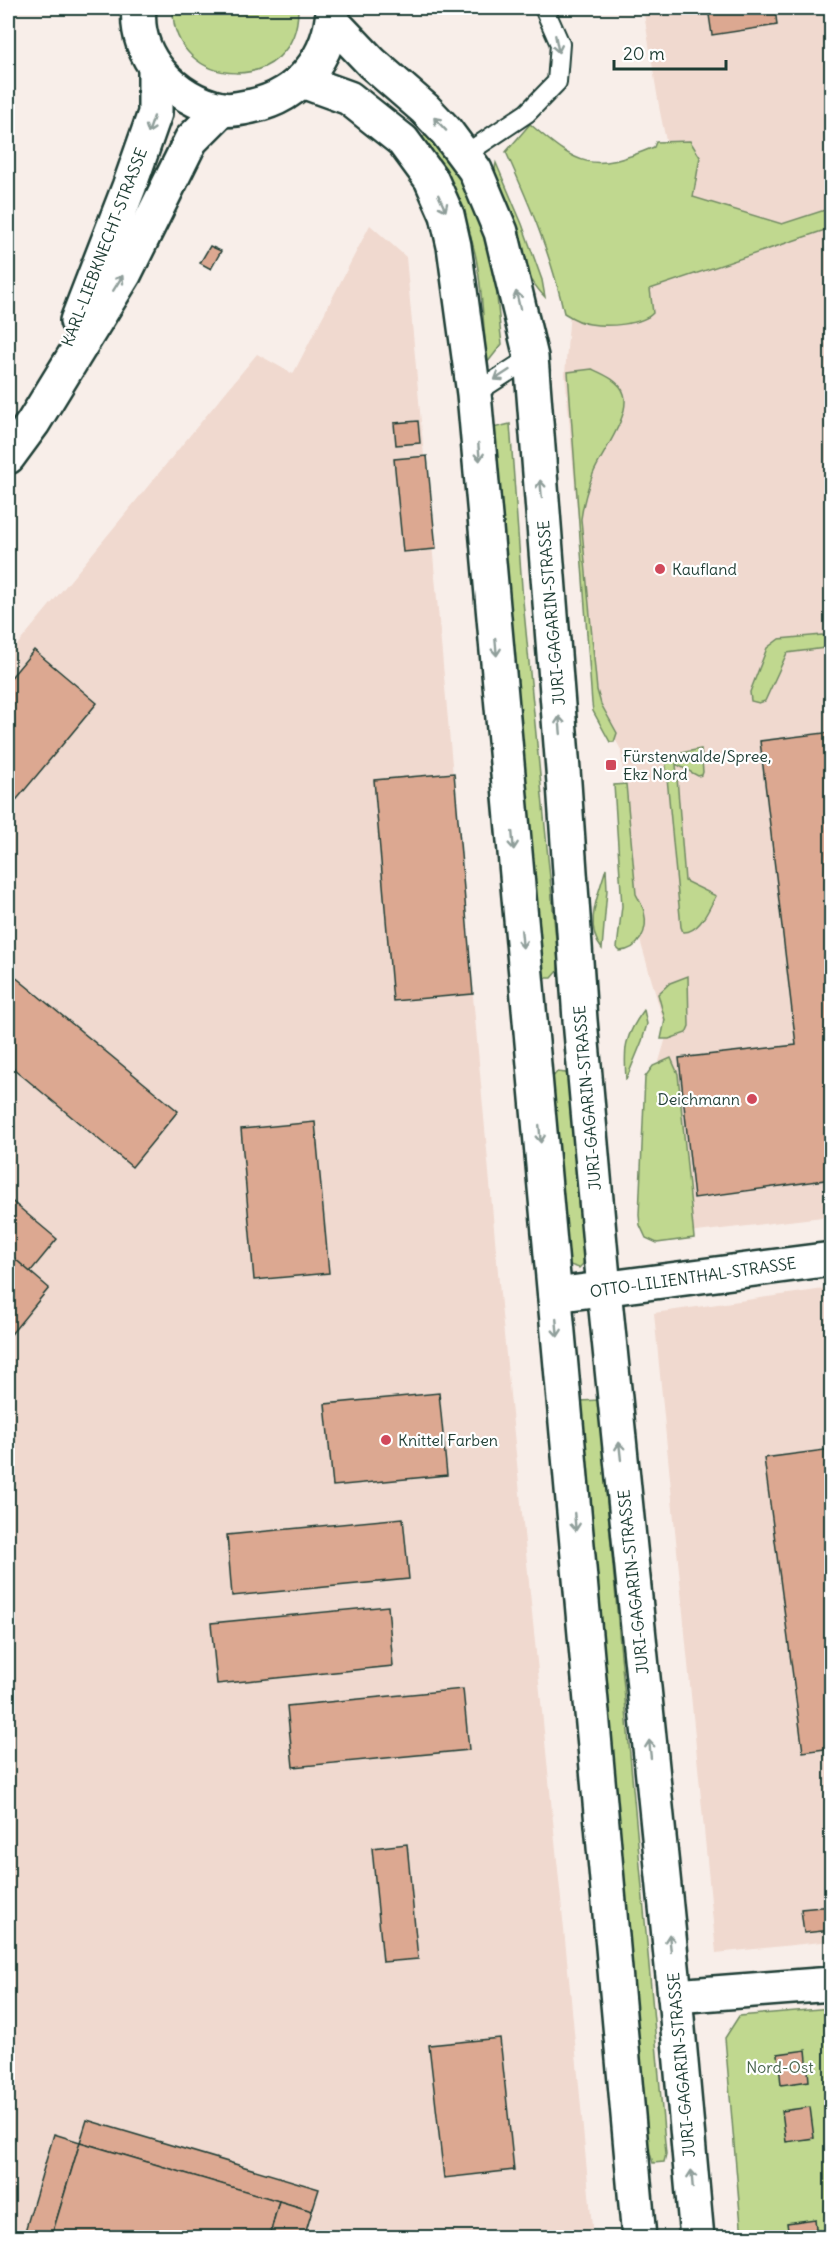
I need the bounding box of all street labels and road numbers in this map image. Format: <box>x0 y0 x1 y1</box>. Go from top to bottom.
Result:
street label: KARL-LIEBKNECHT-STRASSE <box>57 145 151 349</box>
street label: JURI-GAGARIN-STRASSE <box>533 519 569 707</box>
street label: JURI-GAGARIN-STRASSE <box>569 1004 605 1192</box>
street label: OTTO-LILIENTHAL-STRASSE <box>589 1253 797 1301</box>
street label: JURI-GAGARIN-STRASSE <box>613 1488 653 1676</box>
street label: JURI-GAGARIN-STRASSE <box>663 1971 699 2159</box>

